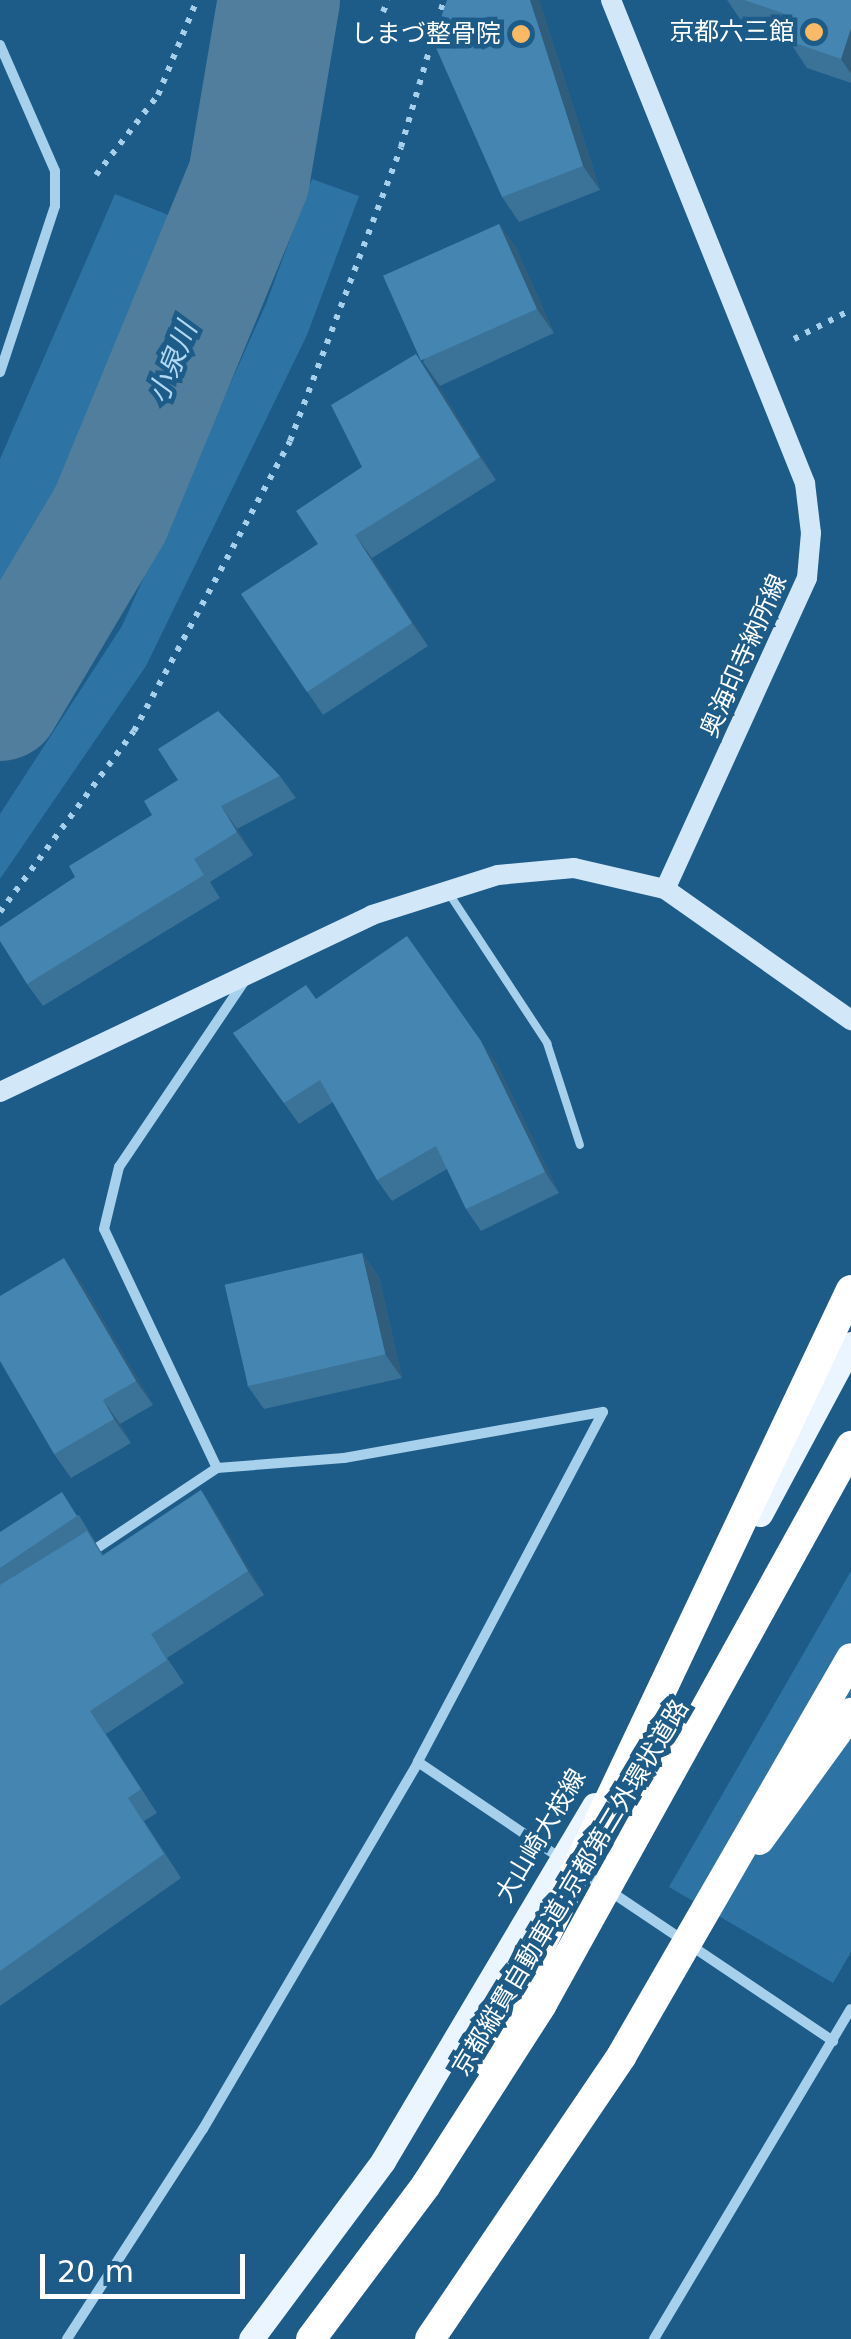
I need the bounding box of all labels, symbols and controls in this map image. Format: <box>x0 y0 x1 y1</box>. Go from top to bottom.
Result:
place label: 京都六三館 <box>669 17 794 47</box>
place label: しまづ整骨院 <box>351 19 501 49</box>
marker: 京都六三館 <box>803 21 825 43</box>
marker: しまづ整骨院 <box>510 23 532 45</box>
water label: 小泉川 <box>142 318 204 408</box>
street label: 奥海印寺納所線 <box>695 570 793 742</box>
street label: 京都縦貫自動車道;京都第二外環状道路 <box>447 1695 695 2081</box>
street label: 大山崎大枝線 <box>490 1764 592 1908</box>
scale bar <box>45 2234 250 2296</box>
text: 20 m <box>57 2254 134 2289</box>

